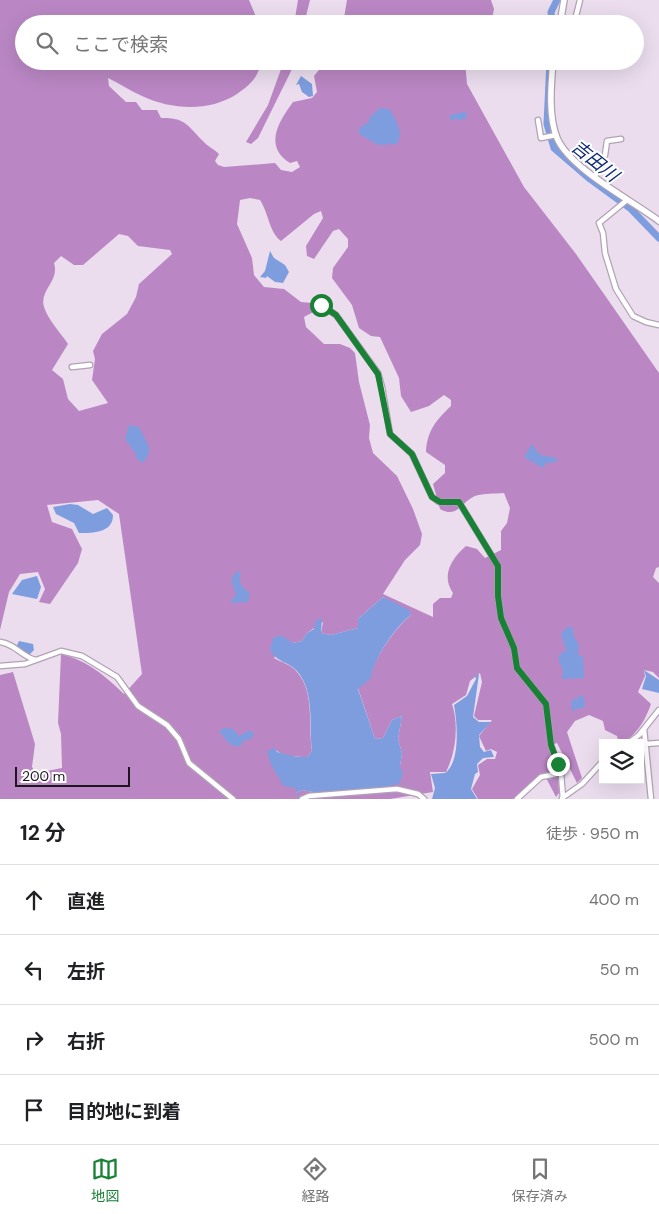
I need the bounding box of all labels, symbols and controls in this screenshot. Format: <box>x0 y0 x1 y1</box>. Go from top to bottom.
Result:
search box <box>15 15 644 70</box>
icon: search <box>33 29 61 57</box>
text: ここで検索 <box>73 32 168 57</box>
water label: 吉田川 <box>566 135 625 189</box>
route start <box>310 294 333 317</box>
map controls <box>599 739 644 784</box>
button: layers <box>599 739 644 784</box>
route end <box>547 753 570 776</box>
scale bar <box>15 764 130 787</box>
text: 200 m <box>22 767 65 785</box>
text: 12 分 <box>20 819 66 847</box>
text: 徒歩 · 950 m <box>546 823 639 844</box>
icon: ahead <box>20 886 48 914</box>
text: 直進 <box>67 889 105 914</box>
text: 400 m <box>589 889 639 910</box>
icon: left <box>20 956 48 984</box>
text: 左折 <box>67 959 105 984</box>
text: 50 m <box>600 959 639 980</box>
icon: right <box>20 1026 48 1054</box>
text: 右折 <box>67 1029 105 1054</box>
text: 500 m <box>589 1029 639 1050</box>
icon: arrive <box>20 1096 48 1124</box>
text: 目的地に到着 <box>67 1099 181 1124</box>
tab: 地図 <box>91 1155 119 1205</box>
tab: 経路 <box>301 1155 329 1205</box>
tab: 保存済み <box>512 1155 568 1205</box>

